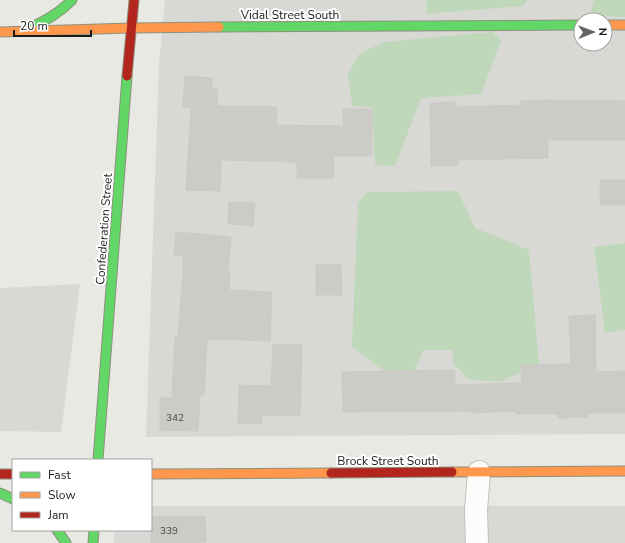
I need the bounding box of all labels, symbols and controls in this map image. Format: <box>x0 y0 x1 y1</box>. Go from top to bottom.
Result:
street label: Vidal Street South <box>240 7 339 23</box>
scale bar <box>14 12 91 38</box>
north arrow <box>573 12 613 52</box>
text: 20 m <box>20 18 48 34</box>
text: N <box>595 28 610 36</box>
street label: Confederation Street <box>92 172 116 285</box>
house number: 342 <box>166 411 184 425</box>
street label: Brock Street South <box>337 453 439 469</box>
legend <box>12 459 152 531</box>
text: Fast <box>48 467 71 483</box>
text: Slow <box>48 487 76 503</box>
text: Jam <box>47 507 69 523</box>
house number: 339 <box>160 524 178 538</box>

